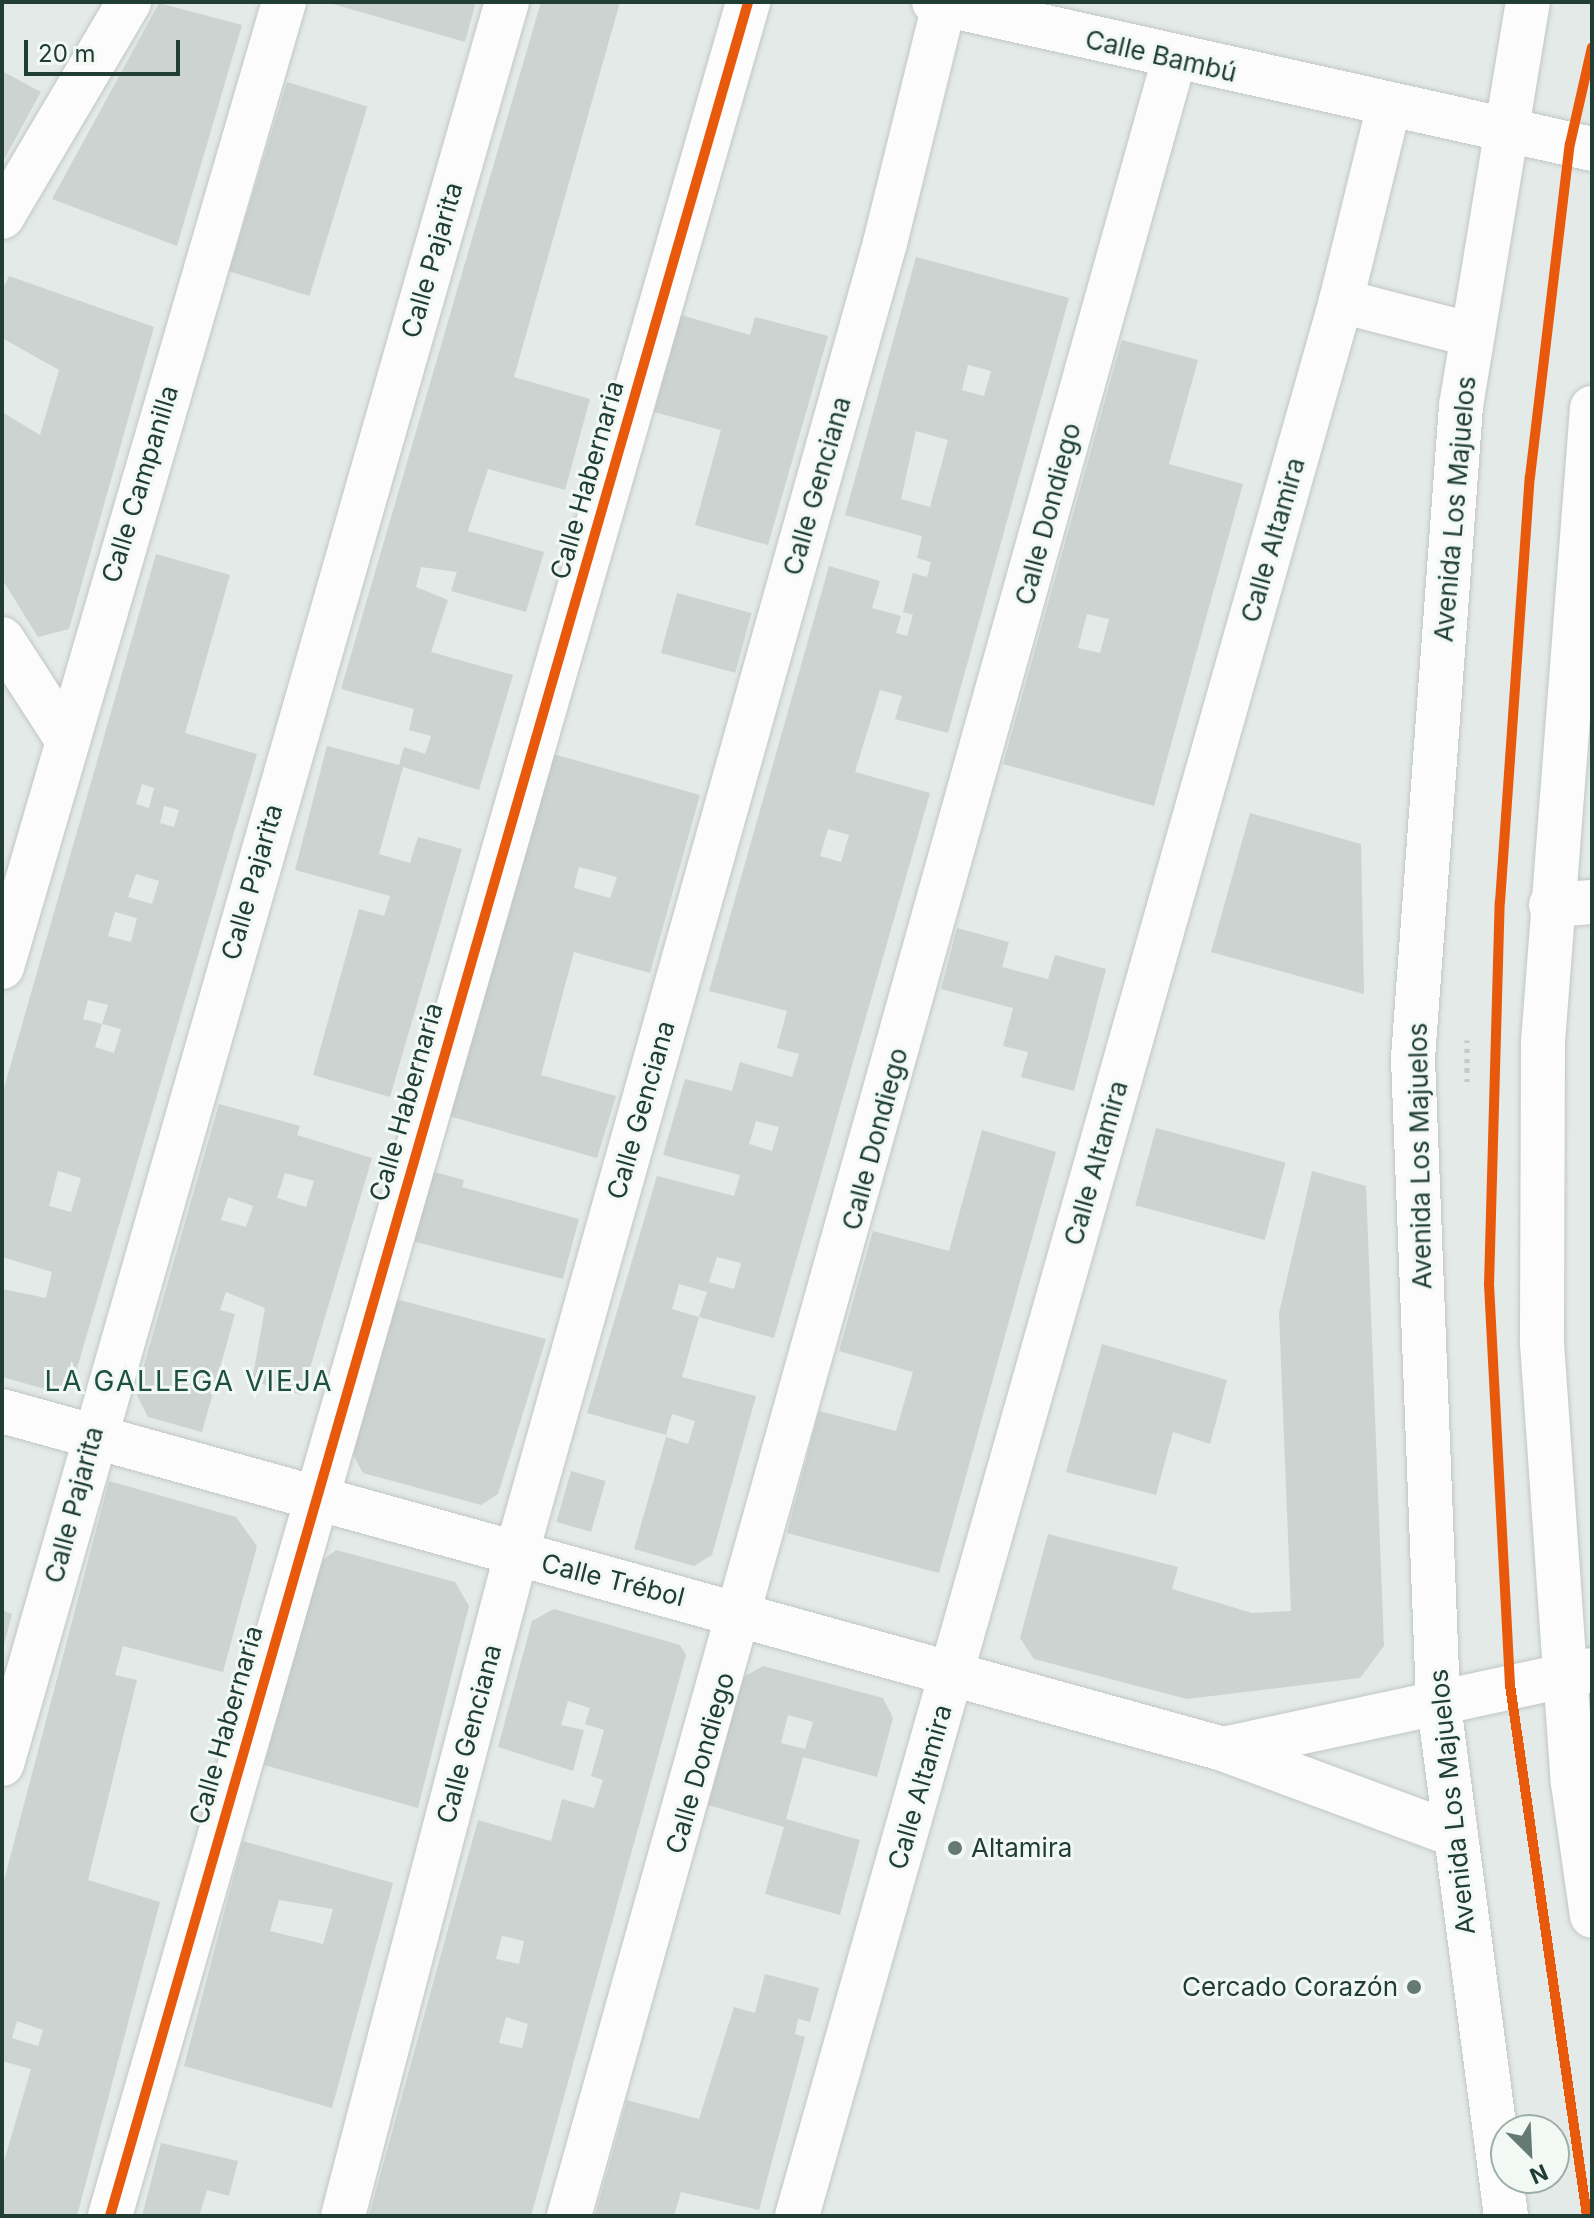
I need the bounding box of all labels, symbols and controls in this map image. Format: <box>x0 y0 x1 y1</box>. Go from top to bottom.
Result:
street label: Calle Bambú <box>1082 23 1240 89</box>
scale bar <box>28 24 184 74</box>
text: 20 m <box>38 39 96 68</box>
street label: Calle Pajarita <box>395 179 469 341</box>
street label: Avenida Los Majuelos <box>1428 375 1482 643</box>
street label: Calle Habernaria <box>544 377 630 583</box>
street label: Calle Campanilla <box>95 382 185 586</box>
street label: Calle Genciana <box>777 393 857 579</box>
street label: Calle Dondiego <box>1009 420 1087 608</box>
street label: Calle Altamira <box>1235 454 1311 626</box>
street label: Calle Pajarita <box>215 801 289 963</box>
street label: Calle Habernaria <box>363 999 449 1205</box>
street label: Calle Genciana <box>601 1017 681 1203</box>
street label: Avenida Los Majuelos <box>1402 1022 1438 1290</box>
street label: Calle Dondiego <box>836 1045 914 1233</box>
street label: Calle Altamira <box>1058 1077 1134 1249</box>
district label: LA GALLEGA VIEJA <box>45 1364 333 1398</box>
street label: Calle Pajarita <box>38 1423 110 1587</box>
street label: Calle Trébol <box>538 1547 688 1613</box>
street label: Calle Habernaria <box>183 1622 269 1828</box>
street label: Calle Genciana <box>430 1641 508 1827</box>
street label: Avenida Los Majuelos <box>1423 1668 1481 1936</box>
street label: Calle Dondiego <box>659 1669 741 1857</box>
street label: Calle Altamira <box>882 1701 958 1873</box>
place label: Altamira <box>971 1832 1072 1864</box>
marker: Altamira <box>946 1839 964 1857</box>
place label: Cercado Corazón <box>1182 1971 1398 2003</box>
marker: Cercado Corazón <box>1405 1978 1423 1996</box>
north arrow <box>1490 2114 1570 2194</box>
text: N <box>1526 2159 1552 2189</box>

